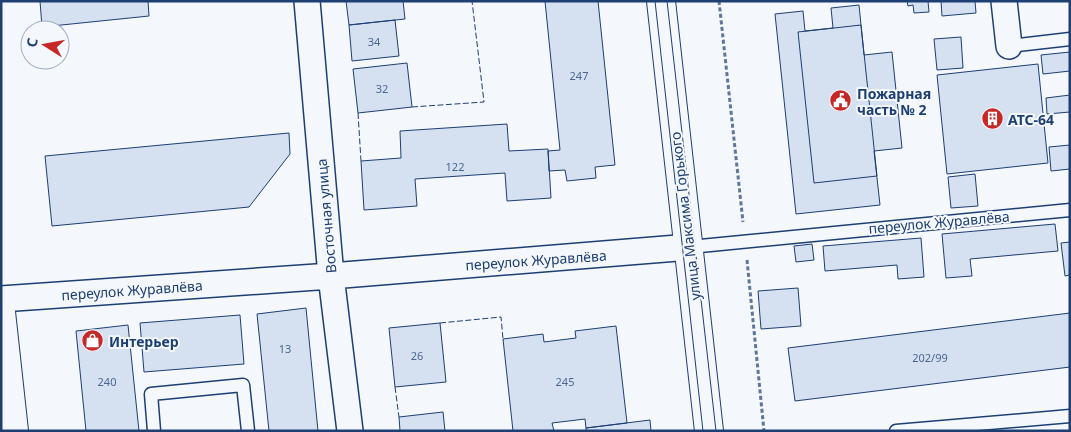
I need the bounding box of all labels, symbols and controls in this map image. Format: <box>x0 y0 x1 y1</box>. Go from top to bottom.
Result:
north arrow <box>20 20 70 70</box>
house number: 34 <box>368 34 381 49</box>
text: С <box>22 36 42 49</box>
house number: 247 <box>570 68 588 83</box>
house number: 32 <box>376 81 388 96</box>
place label: Пожарная часть № 2 <box>857 84 931 119</box>
public building icon: Пожарная часть № 2 <box>829 89 853 113</box>
building icon: АТС-64 <box>980 107 1004 131</box>
place label: АТС-64 <box>1008 110 1054 129</box>
street label: улица Максима Горького <box>665 131 705 301</box>
street label: Восточная улица <box>312 158 340 274</box>
house number: 122 <box>446 159 464 174</box>
street label: переулок Журавлёва <box>868 206 1010 238</box>
street label: переулок Журавлёва <box>465 246 607 274</box>
street label: переулок Журавлёва <box>61 276 203 304</box>
shop icon: Интерьер <box>81 329 105 353</box>
place label: Интерьер <box>109 332 179 351</box>
house number: 13 <box>279 341 291 356</box>
house number: 26 <box>411 348 423 363</box>
house number: 202/99 <box>912 350 948 365</box>
house number: 240 <box>98 374 116 389</box>
house number: 245 <box>556 374 574 389</box>

